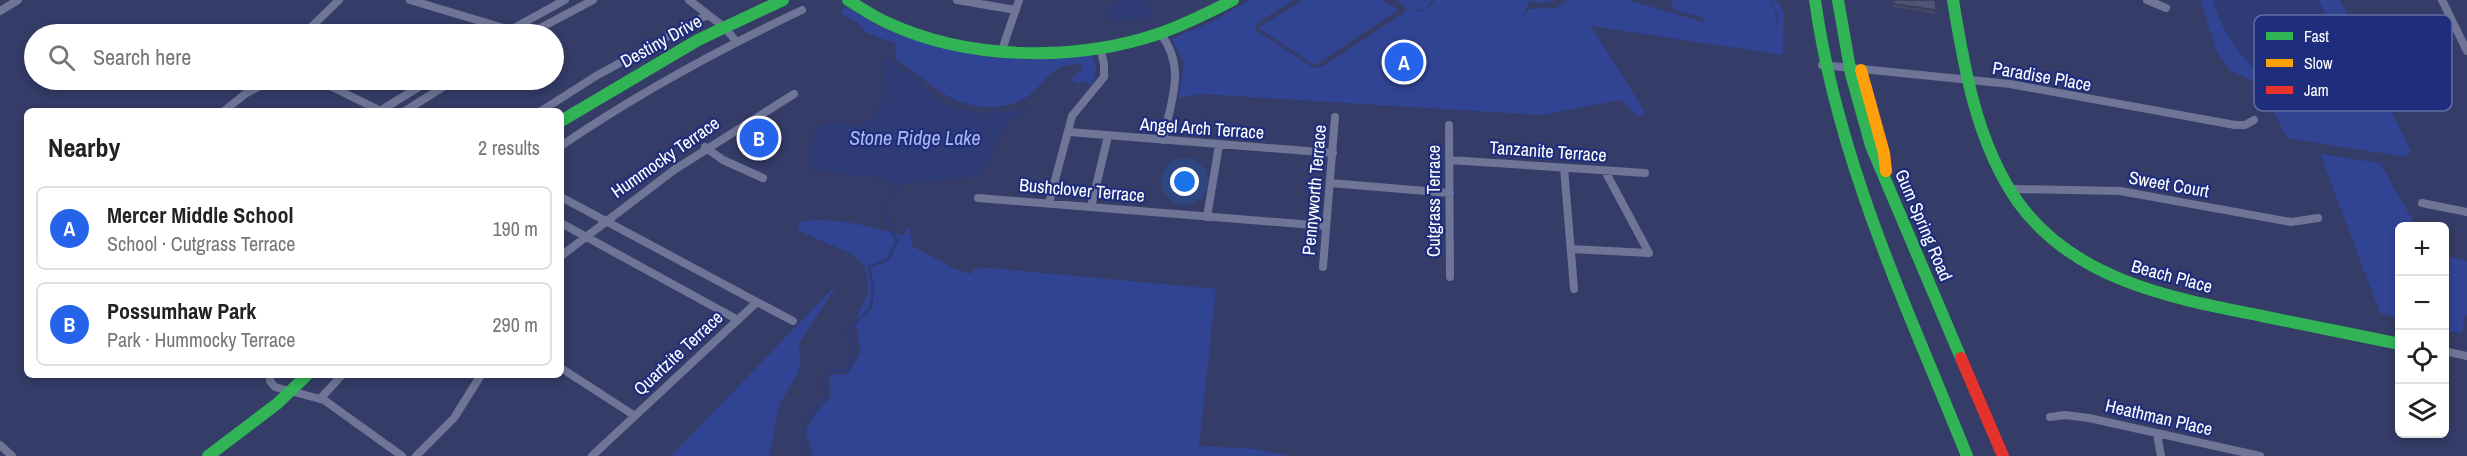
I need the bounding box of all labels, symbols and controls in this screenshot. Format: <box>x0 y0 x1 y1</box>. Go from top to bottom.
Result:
street label: Destiny Drive <box>616 8 706 74</box>
legend <box>2254 15 2452 111</box>
search box <box>24 24 564 90</box>
text: Fast <box>2304 25 2329 47</box>
pin: A <box>1384 40 1424 84</box>
icon: search <box>45 41 78 74</box>
text: Search here <box>93 42 191 72</box>
text: Slow <box>2304 52 2333 74</box>
street label: Paradise Place <box>1991 55 2093 97</box>
text: Jam <box>2304 79 2329 101</box>
street label: Hummocky Terrace <box>606 110 724 204</box>
street label: Angel Arch Terrace <box>1138 111 1265 145</box>
pin: B <box>740 116 778 160</box>
water label: Stone Ridge Lake <box>849 124 981 151</box>
street label: Pennyworth Terrace <box>1296 124 1332 256</box>
text: Nearby <box>48 130 120 165</box>
text: 2 results <box>478 134 540 161</box>
street label: Tanzanite Terrace <box>1489 134 1607 168</box>
street label: Cutgrass Terrace <box>1421 145 1446 257</box>
street label: Gum Spring Road <box>1889 165 1959 285</box>
street label: Sweet Court <box>2127 165 2211 203</box>
your location <box>1170 167 1199 196</box>
street label: Bushclover Terrace <box>1018 172 1146 208</box>
text: Mercer Middle School <box>107 200 293 230</box>
text: A <box>64 215 75 242</box>
text: 190 m <box>492 215 538 242</box>
map controls <box>2395 222 2449 438</box>
button: + <box>2395 222 2449 276</box>
text: School · Cutgrass Terrace <box>107 230 295 257</box>
street label: Beach Place <box>2129 253 2215 299</box>
button: − <box>2395 276 2449 330</box>
text: Possumhaw Park <box>107 296 256 326</box>
street label: Quartzite Terrace <box>628 305 728 401</box>
text: B <box>64 311 75 338</box>
text: 290 m <box>492 311 538 338</box>
text: Park · Hummocky Terrace <box>107 326 295 353</box>
button: locate <box>2395 330 2449 384</box>
button: layers <box>2395 384 2449 438</box>
street label: Heathman Place <box>2103 393 2215 441</box>

